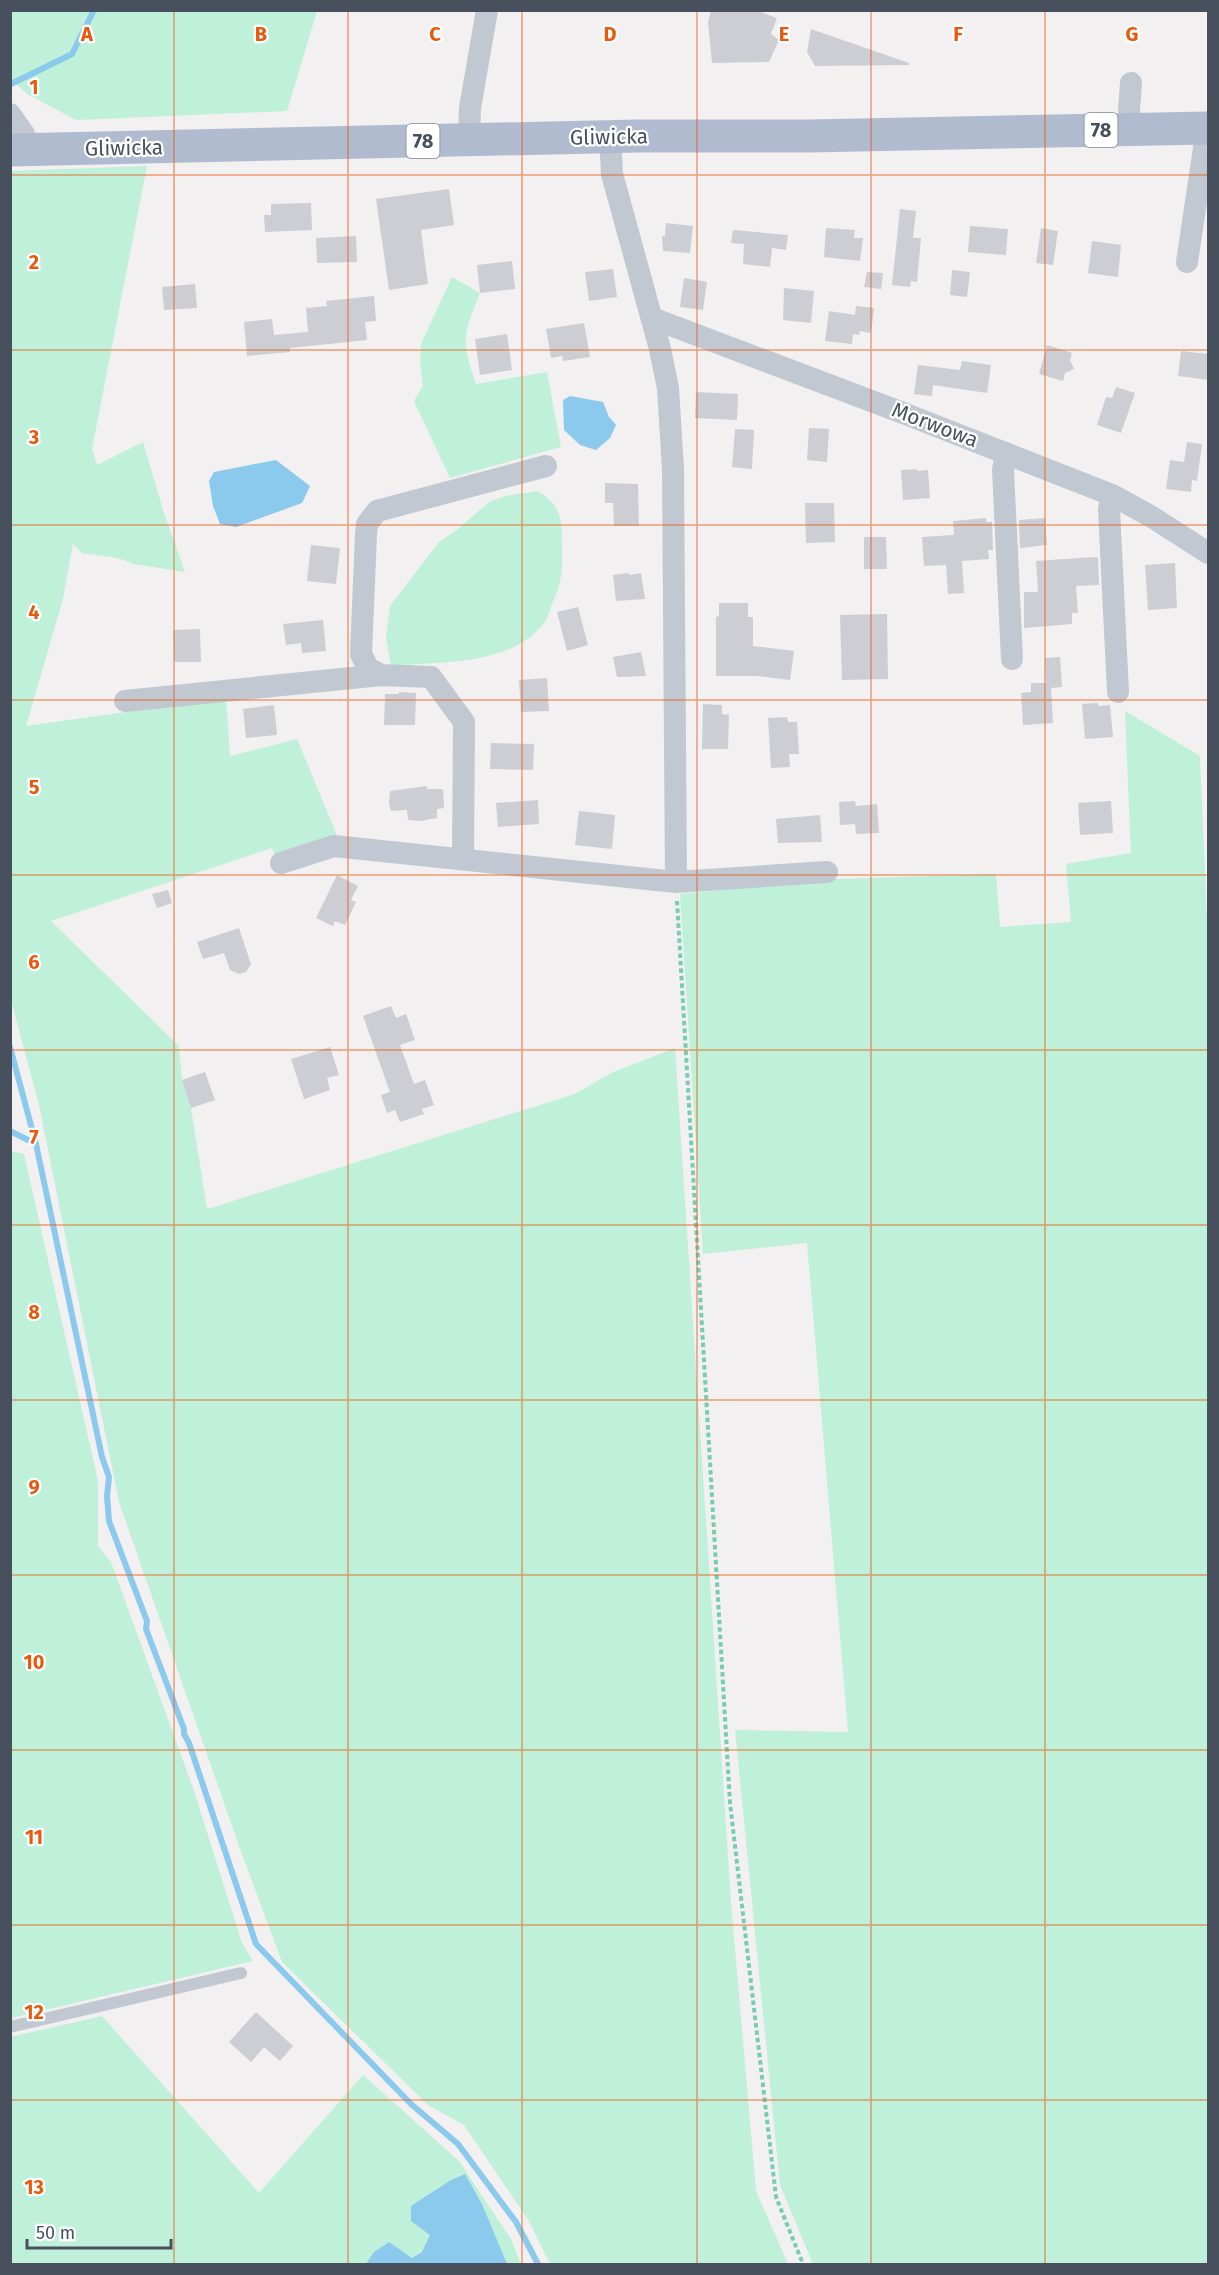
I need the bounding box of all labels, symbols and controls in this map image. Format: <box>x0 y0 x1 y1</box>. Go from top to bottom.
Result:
text: A <box>80 22 94 46</box>
text: B <box>255 22 267 46</box>
text: C <box>429 22 441 46</box>
text: D <box>603 22 617 46</box>
text: E <box>779 22 789 46</box>
text: F <box>953 22 963 46</box>
text: G <box>1126 22 1138 46</box>
text: 1 <box>29 75 39 99</box>
road number: 78 <box>1084 113 1118 147</box>
street label: Gliwicka <box>570 123 648 151</box>
road number: 78 <box>406 124 440 158</box>
street label: Gliwicka <box>85 134 163 162</box>
text: 2 <box>29 250 39 274</box>
street label: Morwowa <box>888 397 982 453</box>
text: 3 <box>28 425 39 449</box>
text: 4 <box>28 600 40 624</box>
text: 5 <box>29 775 40 799</box>
text: 6 <box>28 950 40 974</box>
text: 7 <box>29 1125 39 1149</box>
text: 8 <box>28 1300 40 1324</box>
text: 9 <box>28 1475 40 1499</box>
text: 10 <box>24 1650 44 1674</box>
text: 11 <box>25 1825 43 1849</box>
text: 12 <box>24 2000 44 2024</box>
text: 13 <box>24 2175 44 2199</box>
scale bar <box>27 2212 171 2250</box>
text: 50 m <box>36 2222 75 2244</box>

